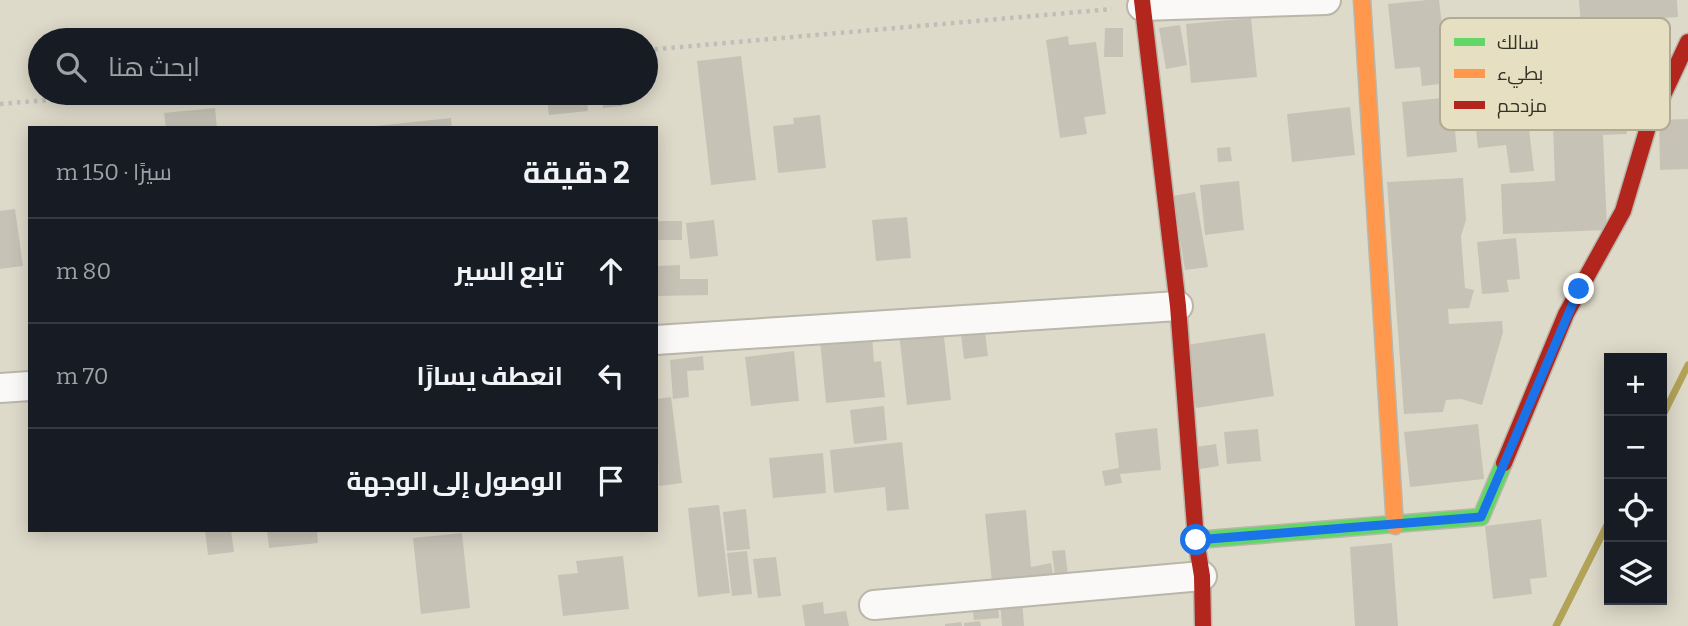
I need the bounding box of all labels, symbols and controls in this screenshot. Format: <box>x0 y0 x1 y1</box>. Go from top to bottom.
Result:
legend <box>1440 18 1670 130</box>
search box <box>28 28 658 105</box>
text: سالك <box>1497 31 1539 54</box>
icon: search <box>52 48 90 86</box>
text: ابحث هنا <box>108 52 200 83</box>
text: بطيء <box>1497 62 1543 88</box>
text: مزدحم <box>1497 94 1547 119</box>
text: 2 دقيقة <box>523 155 630 191</box>
text: سيرًا · 150 m <box>56 158 172 186</box>
icon: ahead <box>592 252 630 290</box>
text: تابع السير <box>455 256 563 287</box>
text: 80 m <box>56 257 111 285</box>
route end <box>1563 273 1594 304</box>
map controls <box>1604 353 1667 605</box>
button: + <box>1604 353 1667 416</box>
icon: left <box>592 357 630 395</box>
text: انعطف يسارًا <box>417 361 563 392</box>
text: 70 m <box>56 362 108 390</box>
button: − <box>1604 416 1667 479</box>
icon: arrive <box>592 462 630 500</box>
text: الوصول إلى الوجهة <box>346 466 563 497</box>
button: locate <box>1604 479 1667 542</box>
route start <box>1180 524 1211 555</box>
button: layers <box>1604 542 1667 605</box>

